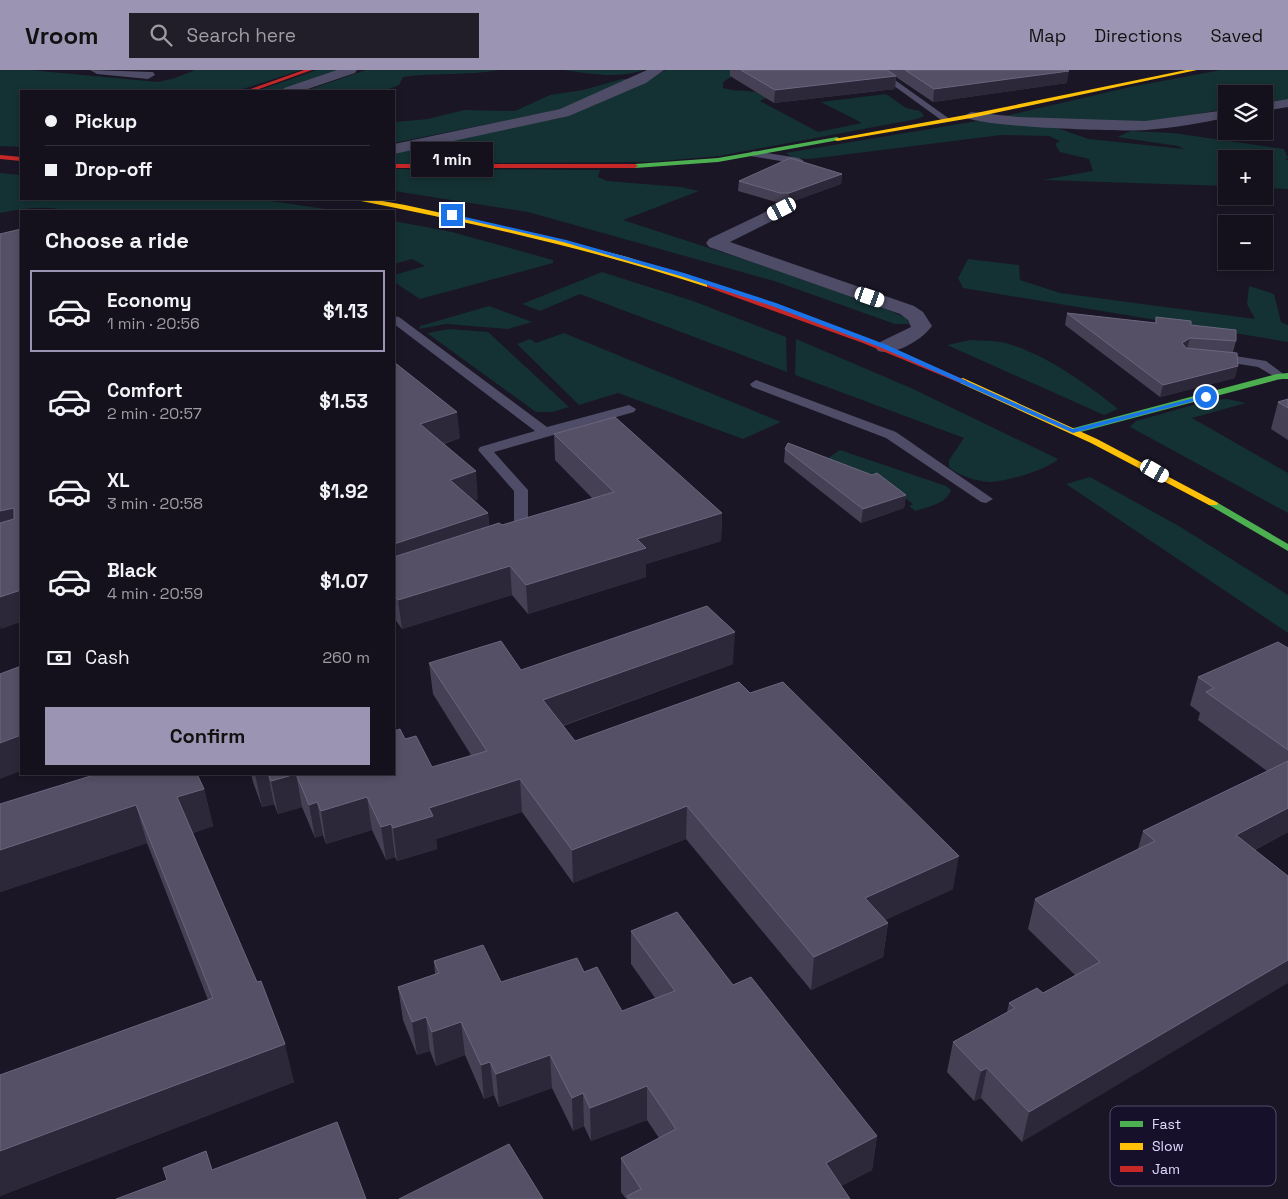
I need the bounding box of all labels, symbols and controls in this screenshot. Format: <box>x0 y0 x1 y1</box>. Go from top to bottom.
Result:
search box <box>129 13 479 58</box>
text: Vroom <box>25 20 99 51</box>
icon: search <box>147 21 175 49</box>
text: Search here <box>187 23 296 48</box>
text: Map <box>1029 24 1066 47</box>
text: Directions <box>1094 24 1183 47</box>
text: Saved <box>1211 24 1263 47</box>
map controls <box>1218 85 1273 270</box>
button: layers <box>1218 85 1273 140</box>
text: Pickup <box>75 109 137 134</box>
callout: 1 min <box>411 142 493 178</box>
text: 1 min <box>432 149 472 170</box>
button: + <box>1218 150 1273 205</box>
text: Drop-off <box>75 157 153 182</box>
car <box>765 196 798 222</box>
route end <box>441 204 463 226</box>
button: − <box>1218 215 1273 270</box>
text: Choose a ride <box>45 226 189 254</box>
car <box>853 285 886 309</box>
text: Economy <box>107 288 191 313</box>
icon: car <box>47 289 92 334</box>
text: $1.13 <box>323 299 368 324</box>
text: 1 min · 20:56 <box>107 313 200 334</box>
text: Comfort <box>107 378 183 403</box>
icon: car <box>47 379 92 424</box>
route start <box>1195 386 1217 408</box>
text: $1.53 <box>319 389 368 414</box>
text: 2 min · 20:57 <box>107 403 202 424</box>
car <box>1138 457 1171 485</box>
text: XL <box>107 468 130 493</box>
icon: car <box>47 469 92 514</box>
text: $1.92 <box>319 479 368 504</box>
text: 3 min · 20:58 <box>107 493 203 514</box>
text: Black <box>107 558 157 583</box>
icon: car <box>47 559 92 604</box>
text: $1.07 <box>320 569 368 594</box>
text: 4 min · 20:59 <box>107 583 203 604</box>
icon: cash <box>45 644 73 672</box>
text: Cash <box>85 645 130 670</box>
text: 260 m <box>322 647 370 668</box>
button: Confirm <box>45 707 370 765</box>
legend <box>1110 1106 1276 1186</box>
text: Fast <box>1152 1115 1181 1133</box>
text: Slow <box>1152 1137 1184 1155</box>
text: Jam <box>1152 1160 1180 1178</box>

